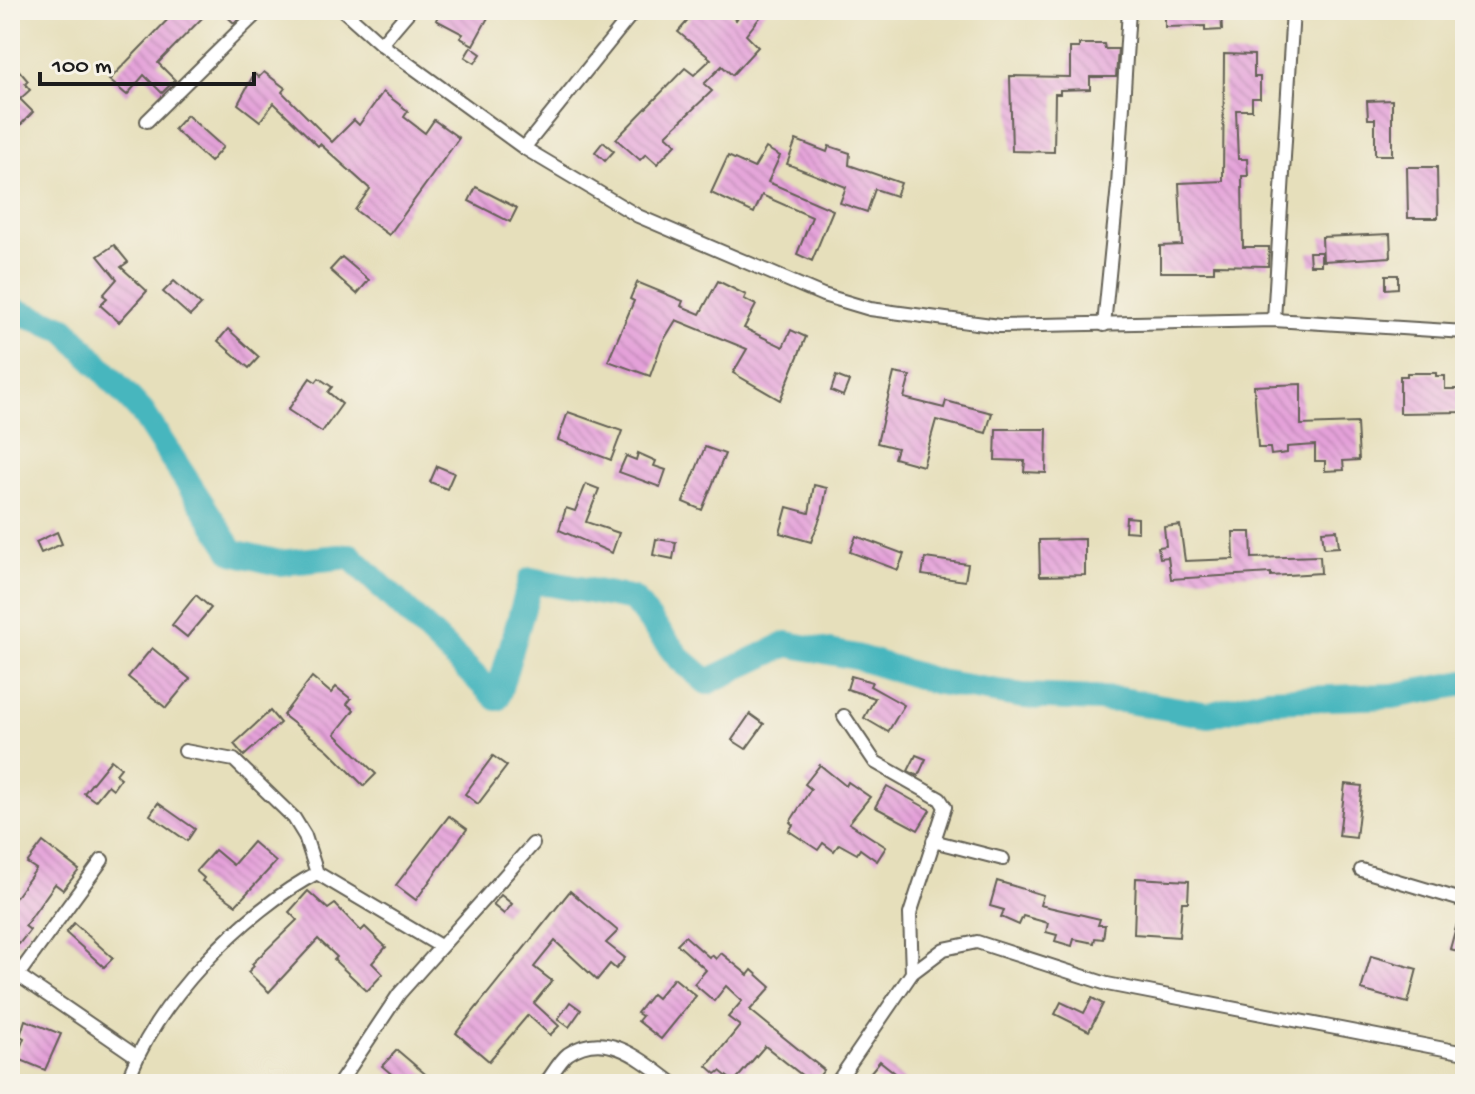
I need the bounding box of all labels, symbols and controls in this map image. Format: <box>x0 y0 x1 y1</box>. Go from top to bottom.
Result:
scale bar <box>40 36 254 86</box>
text: 100 m <box>51 53 112 82</box>

